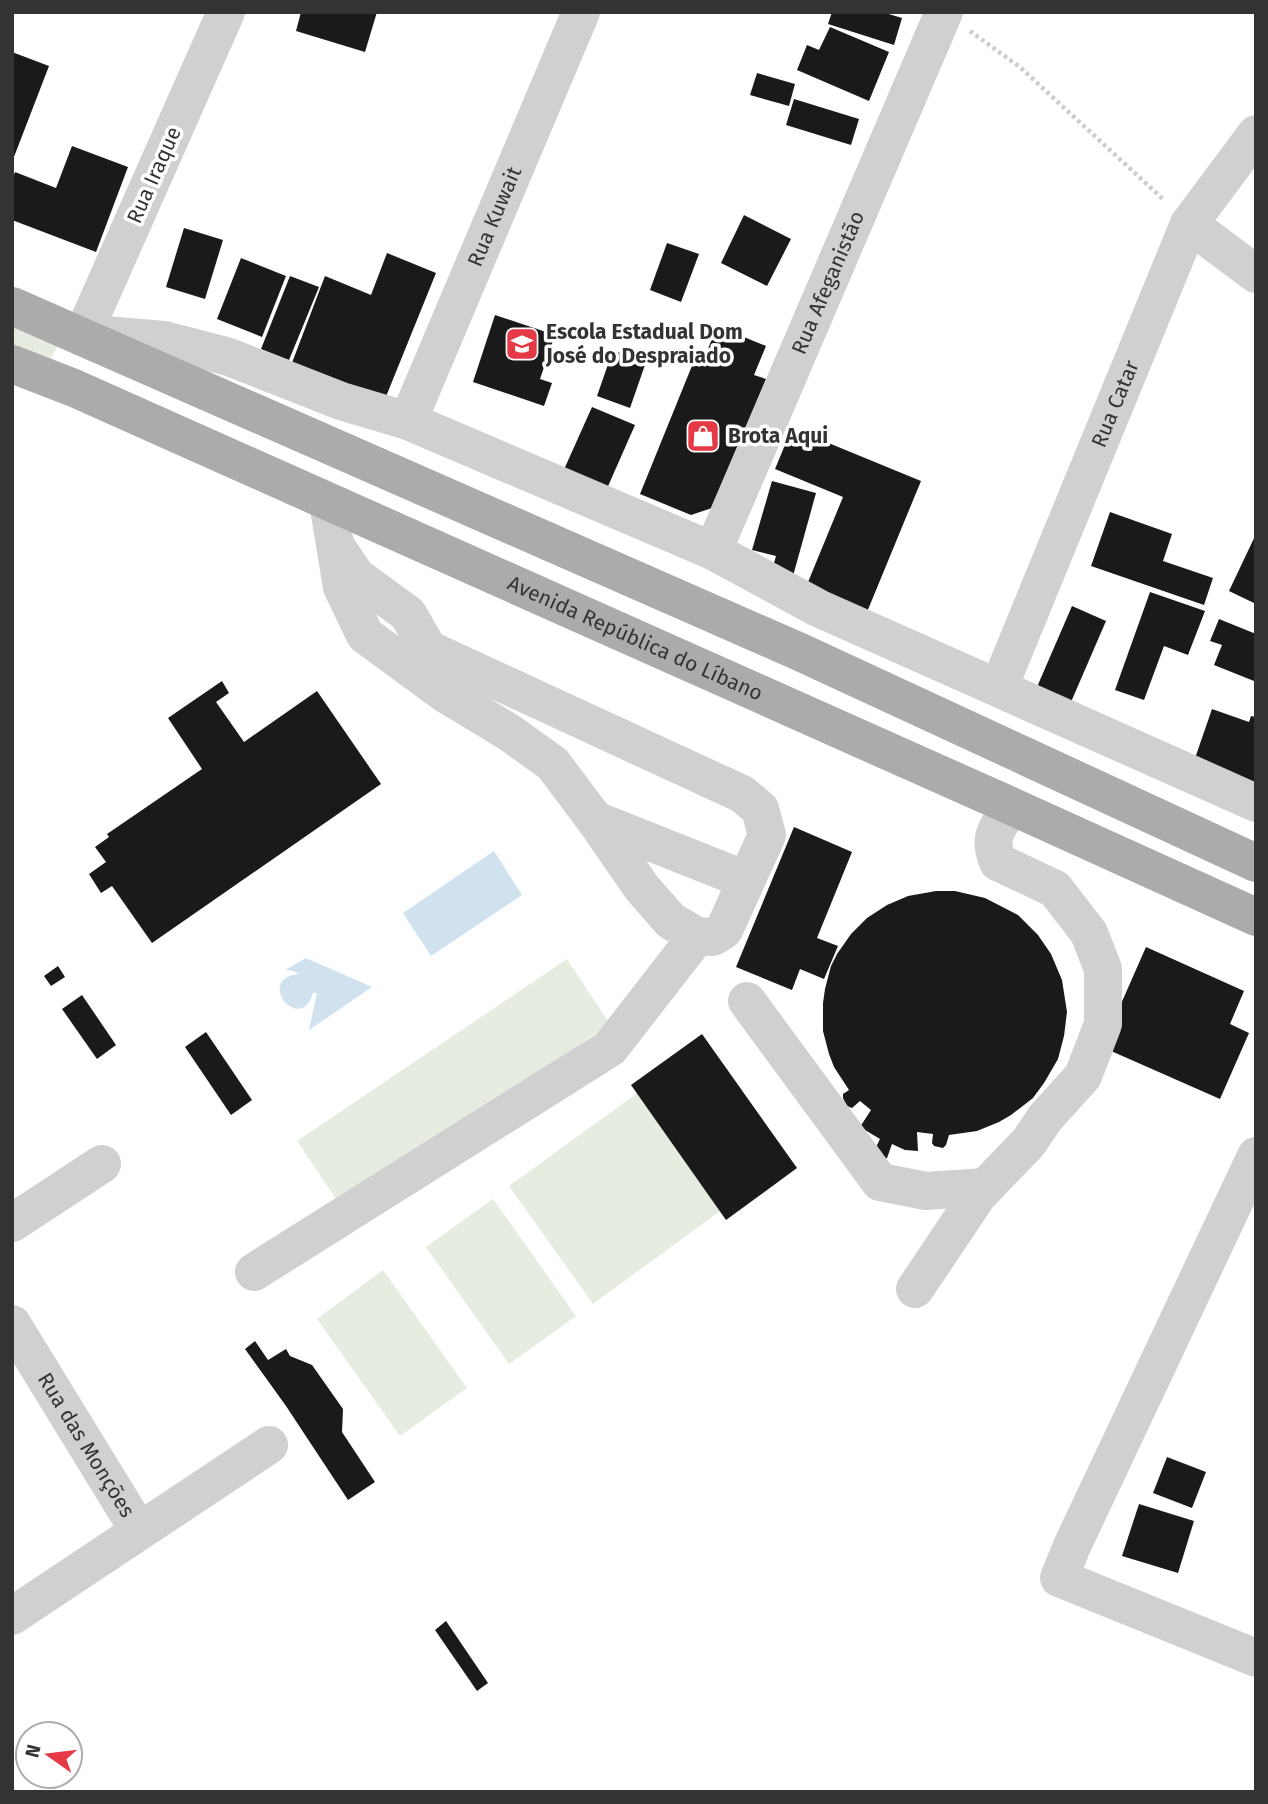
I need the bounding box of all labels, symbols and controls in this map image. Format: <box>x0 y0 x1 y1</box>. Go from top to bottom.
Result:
street label: Rua Iraque <box>121 123 187 227</box>
street label: Rua Kuwait <box>462 162 527 270</box>
street label: Rua Afeganistão <box>786 207 870 358</box>
place label: Escola Estadual Dom José do Despraiado <box>545 319 743 369</box>
school or university icon: Escola Estadual Dom José do Despraiado <box>503 325 541 363</box>
street label: Rua Catar <box>1086 356 1145 451</box>
shop icon: Brota Aqui <box>684 417 722 455</box>
place label: Brota Aqui <box>728 423 828 449</box>
street label: Avenida República do Líbano <box>504 570 767 707</box>
street label: Rua das Monções <box>32 1368 141 1522</box>
north arrow <box>14 1720 84 1790</box>
text: N <box>20 1742 46 1760</box>

